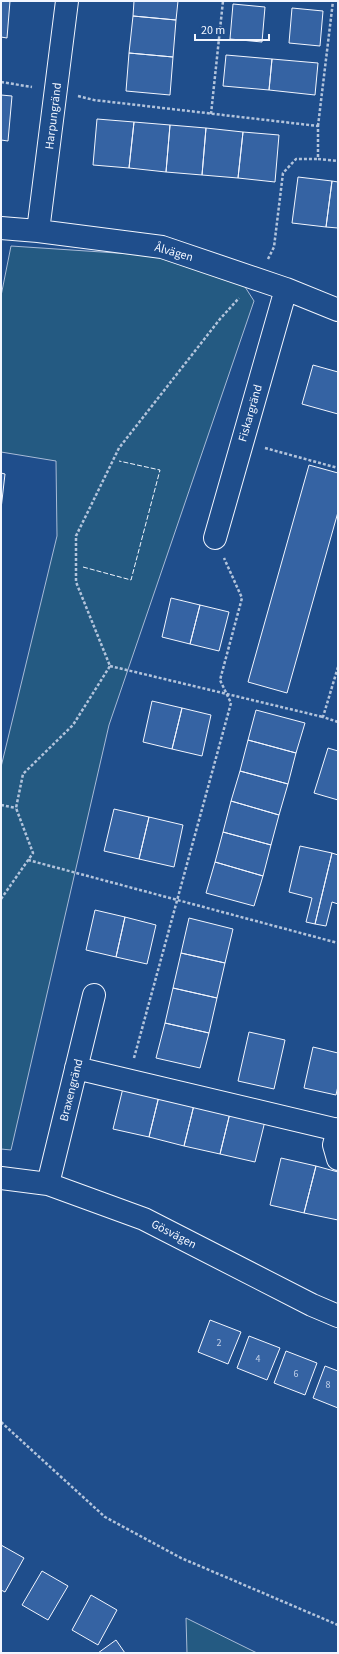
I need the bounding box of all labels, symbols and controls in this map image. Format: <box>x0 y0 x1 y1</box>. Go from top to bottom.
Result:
scale bar <box>195 16 269 42</box>
text: 20 m <box>201 22 225 39</box>
street label: Harpungränd <box>41 82 66 150</box>
street label: Ålvägen <box>153 239 195 266</box>
street label: Fiskargränd <box>234 382 267 444</box>
street label: Braxengränd <box>56 1057 87 1123</box>
street label: Gösvägen <box>148 1216 199 1253</box>
house number: 2 <box>217 1336 222 1350</box>
house number: 4 <box>256 1352 261 1366</box>
house number: 6 <box>294 1367 299 1381</box>
house number: 8 <box>326 1378 331 1392</box>

